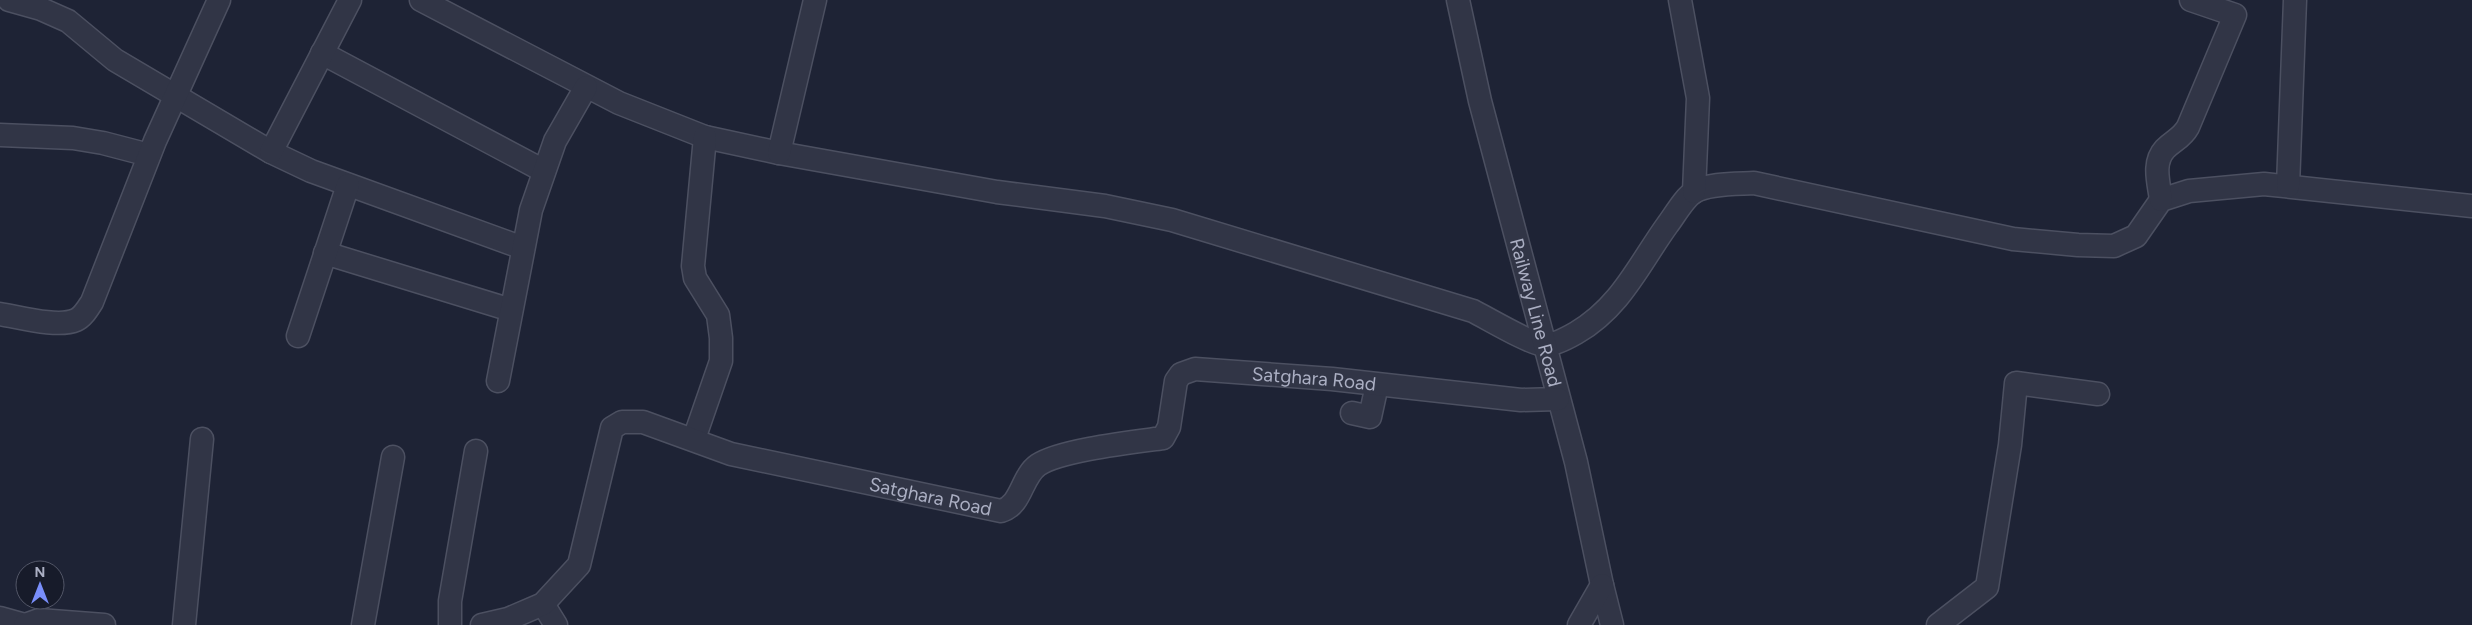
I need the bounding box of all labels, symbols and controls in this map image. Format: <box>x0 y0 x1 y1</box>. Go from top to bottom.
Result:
street label: Railway Line Road <box>1505 236 1566 389</box>
street label: Satghara Road <box>1251 362 1377 396</box>
street label: Satghara Road <box>867 472 994 521</box>
north arrow <box>15 560 65 610</box>
text: N <box>35 564 45 581</box>

